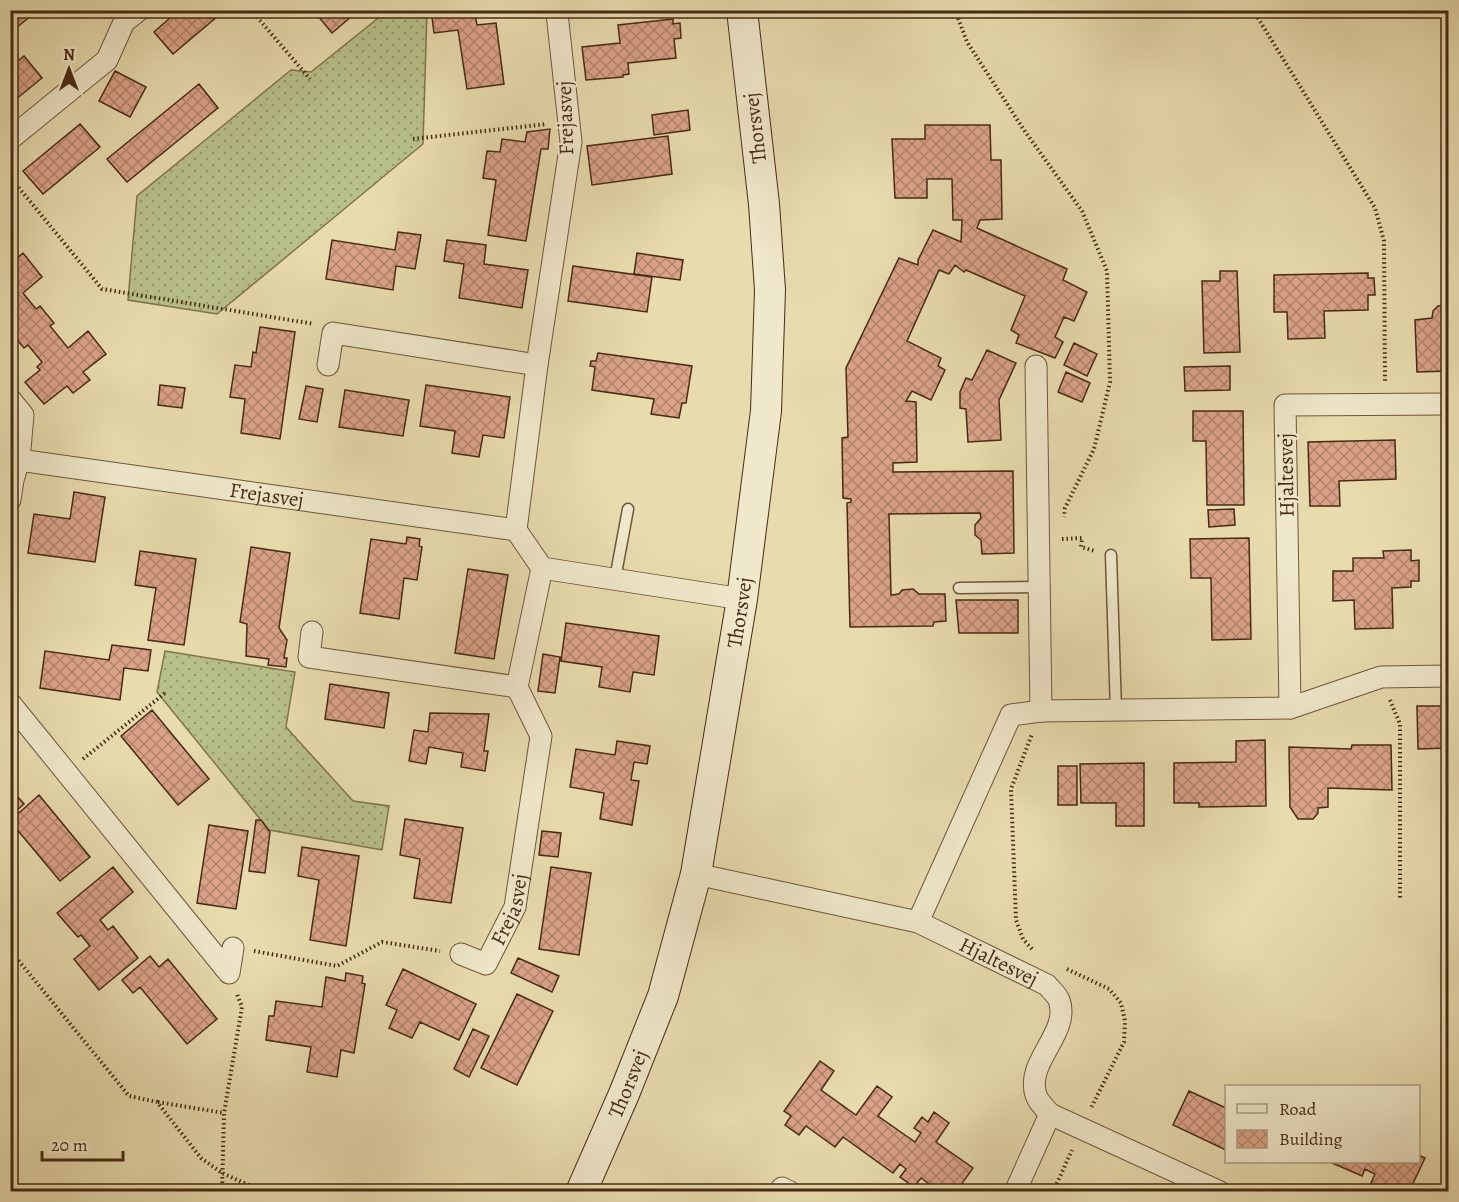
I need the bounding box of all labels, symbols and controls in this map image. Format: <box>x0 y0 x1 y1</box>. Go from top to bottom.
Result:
north arrow <box>39 39 99 99</box>
text: N <box>63 44 75 66</box>
street label: Frejasvej <box>550 80 580 156</box>
street label: Thorsvej <box>737 91 773 165</box>
street label: Hjaltesvej <box>1271 433 1301 517</box>
street label: Frejasvej <box>228 476 306 514</box>
street label: Thorsvej <box>720 575 759 650</box>
street label: Frejasvej <box>484 872 534 950</box>
street label: Hjaltesvej <box>955 930 1043 993</box>
street label: Thorsvej <box>601 1045 654 1122</box>
legend <box>1225 1085 1420 1163</box>
text: Road <box>1279 1097 1317 1121</box>
scale bar <box>42 1124 123 1162</box>
text: Building <box>1279 1127 1343 1151</box>
text: 20 m <box>51 1133 88 1157</box>

